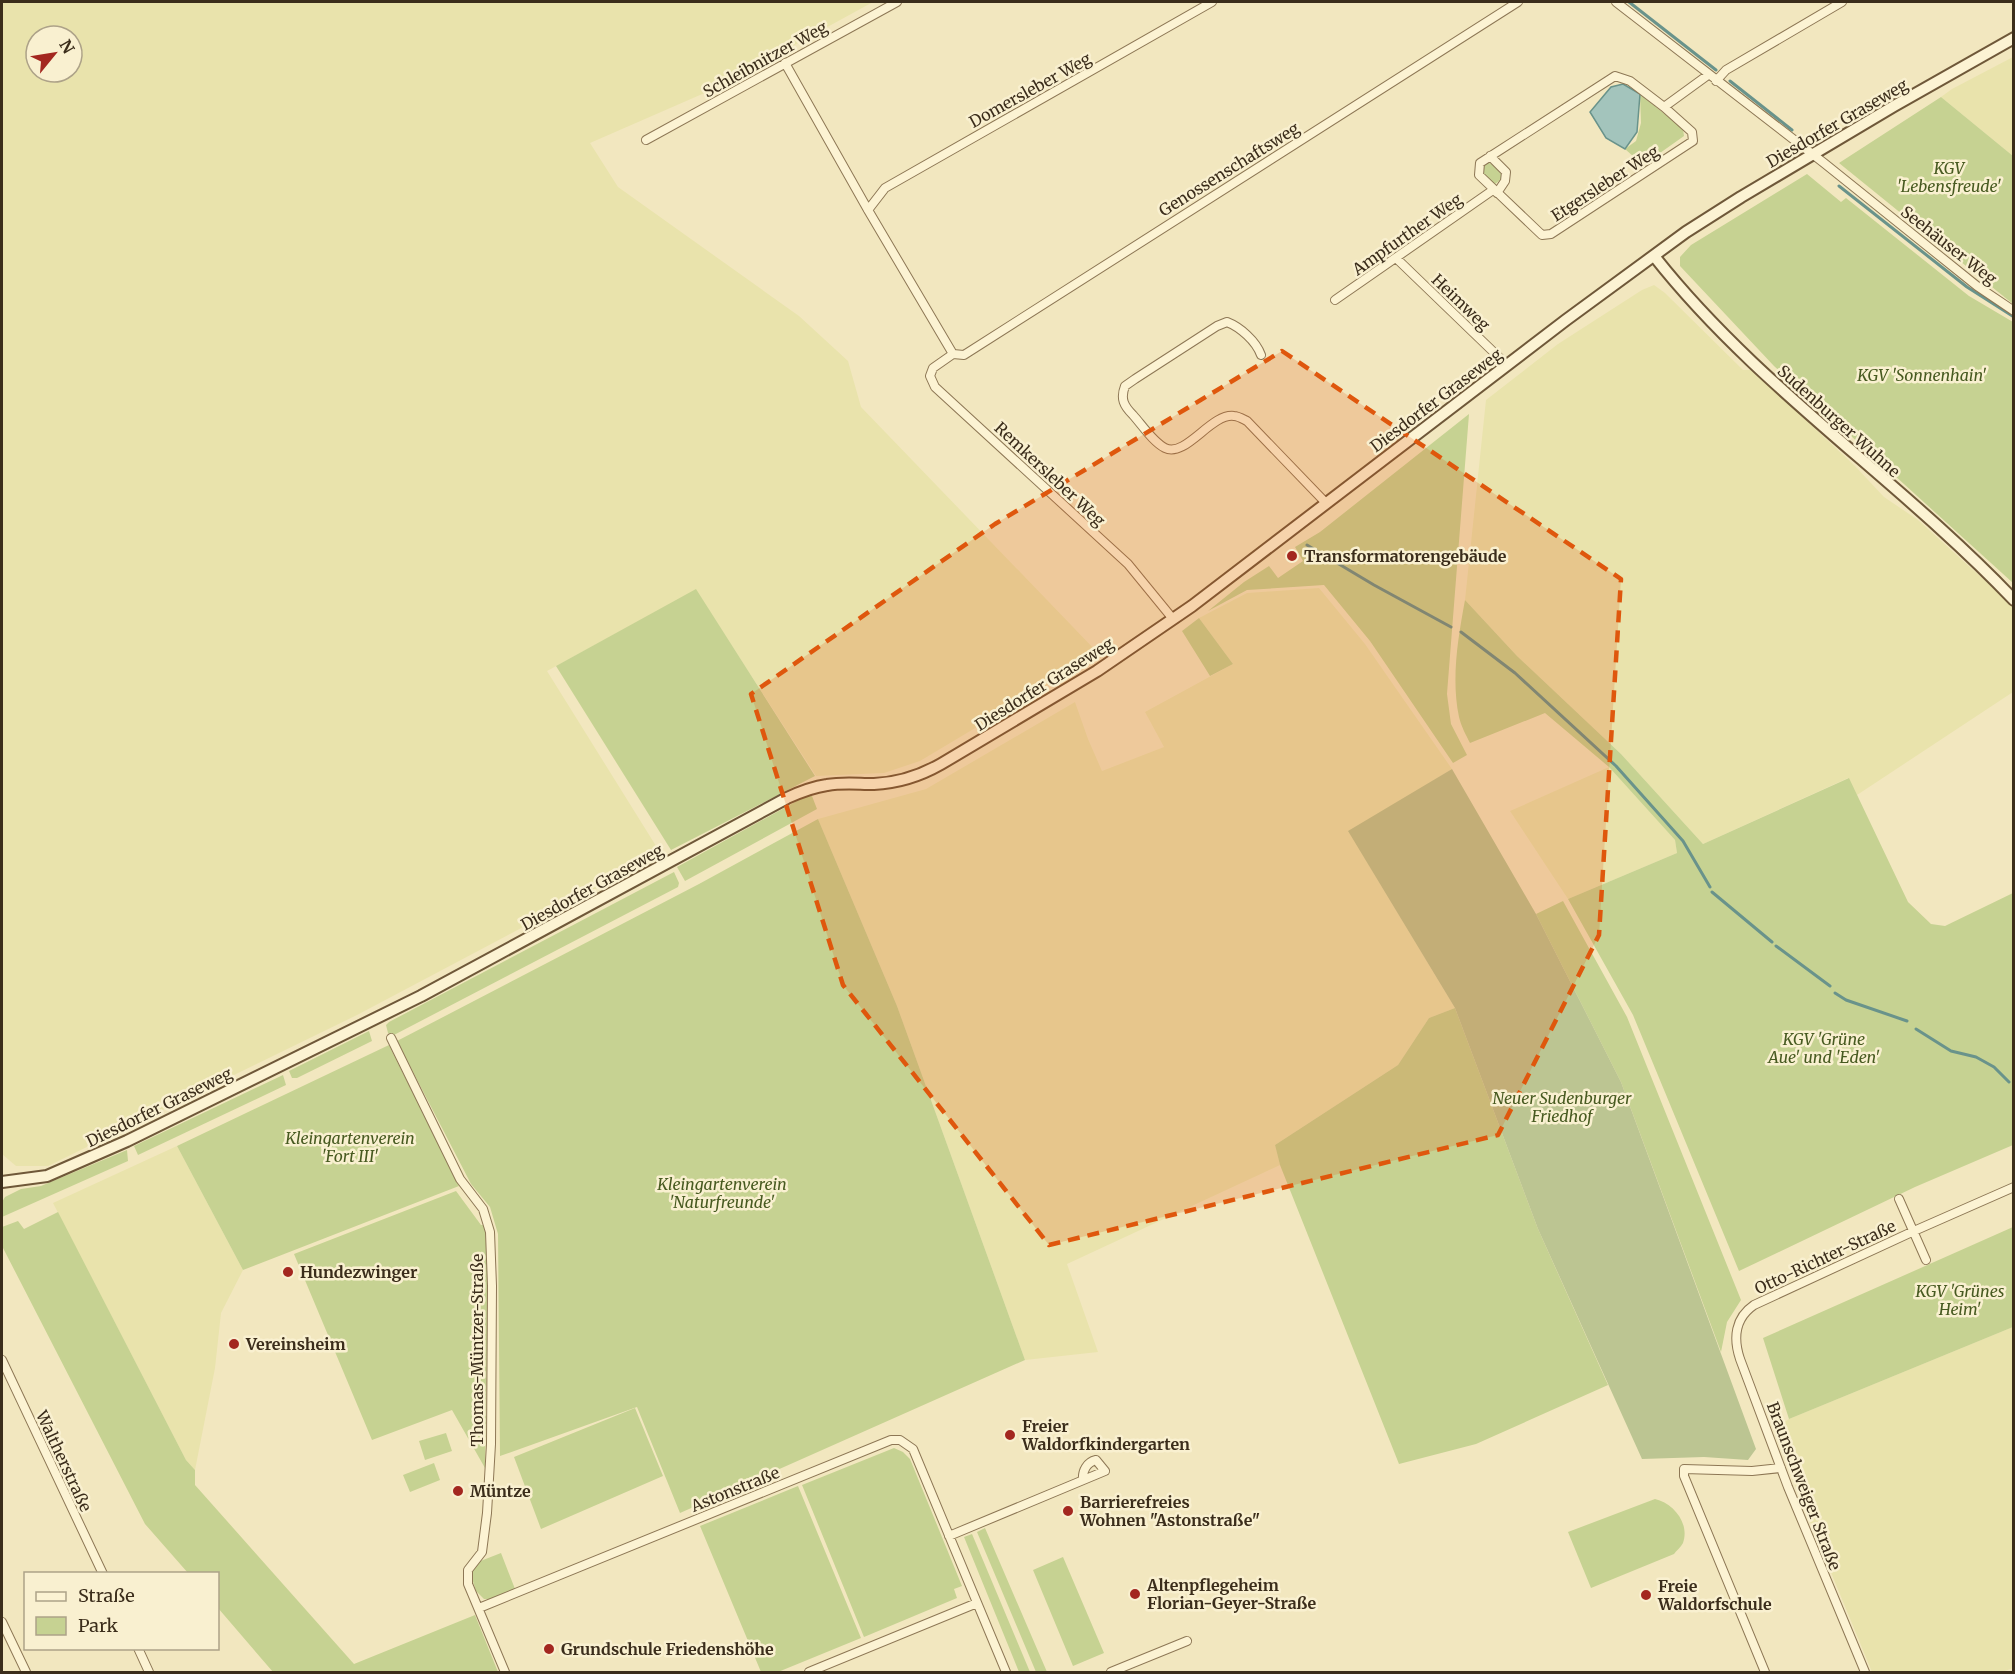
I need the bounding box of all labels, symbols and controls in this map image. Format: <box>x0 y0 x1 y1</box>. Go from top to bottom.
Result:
street label: Schleibnitzer Weg <box>699 16 831 101</box>
north arrow <box>24 24 84 84</box>
text: N <box>55 36 79 57</box>
street label: Domersleber Weg <box>965 48 1095 132</box>
street label: Diesdorfer Graseweg <box>1763 74 1911 172</box>
street label: Genossenschaftsweg <box>1155 118 1303 220</box>
street label: Etgersleber Weg <box>1547 141 1663 225</box>
park label: KGV 'Lebensfreude' <box>1897 158 2001 196</box>
street label: Ampfurther Weg <box>1348 189 1466 280</box>
street label: Seehäuser Weg <box>1897 201 2001 289</box>
street label: Heimweg <box>1428 269 1494 335</box>
street label: Diesdorfer Graseweg <box>1366 344 1506 456</box>
street label: Sudenburger Wuhne <box>1774 361 1904 481</box>
park label: KGV 'Sonnenhain' <box>1856 365 1987 385</box>
street label: Remkersleber Weg <box>991 418 1110 531</box>
place label: Transformatorengebäude <box>1304 546 1507 566</box>
marker: Transformatorengebäude <box>1285 549 1299 563</box>
street label: Diesdorfer Graseweg <box>971 633 1117 735</box>
street label: Diesdorfer Graseweg <box>517 839 667 935</box>
park label: KGV 'Grüne Aue' und 'Eden' <box>1766 1029 1880 1067</box>
street label: Diesdorfer Graseweg <box>83 1063 236 1151</box>
park label: Neuer Sudenburger Friedhof <box>1493 1088 1632 1126</box>
park label: Kleingartenverein 'Fort III' <box>284 1128 415 1166</box>
park label: Kleingartenverein 'Naturfreunde' <box>656 1174 787 1212</box>
street label: Otto-Richter-Straße <box>1751 1216 1899 1298</box>
street label: Thomas-Müntzer-Straße <box>467 1254 487 1446</box>
place label: Hundezwinger <box>300 1262 418 1282</box>
marker: Hundezwinger <box>281 1265 295 1279</box>
park label: KGV 'Grünes Heim' <box>1914 1281 2005 1319</box>
place label: Vereinsheim <box>245 1334 346 1354</box>
marker: Vereinsheim <box>227 1337 241 1351</box>
street label: Braunschweiger Straße <box>1763 1399 1845 1573</box>
street label: Waltherstraße <box>31 1406 96 1515</box>
place label: Freier Waldorfkindergarten <box>1021 1416 1190 1454</box>
marker: Freier Waldorfkindergarten <box>1003 1428 1017 1442</box>
street label: Astonstraße <box>687 1462 782 1516</box>
place label: Müntze <box>470 1481 531 1501</box>
marker: Müntze <box>451 1484 465 1498</box>
place label: Barrierefreies Wohnen "Astonstraße" <box>1079 1492 1260 1530</box>
marker: Barrierefreies Wohnen "Astonstraße" <box>1061 1504 1075 1518</box>
legend <box>24 1572 219 1650</box>
place label: Altenpflegeheim Florian-Geyer-Straße <box>1146 1575 1317 1613</box>
place label: Freie Waldorfschule <box>1657 1576 1772 1614</box>
text: Straße <box>78 1584 135 1607</box>
marker: Altenpflegeheim Florian-Geyer-Straße <box>1128 1587 1142 1601</box>
marker: Freie Waldorfschule <box>1639 1588 1653 1602</box>
text: Park <box>78 1614 119 1637</box>
place label: Grundschule Friedenshöhe <box>561 1639 774 1659</box>
marker: Grundschule Friedenshöhe <box>542 1642 556 1656</box>

